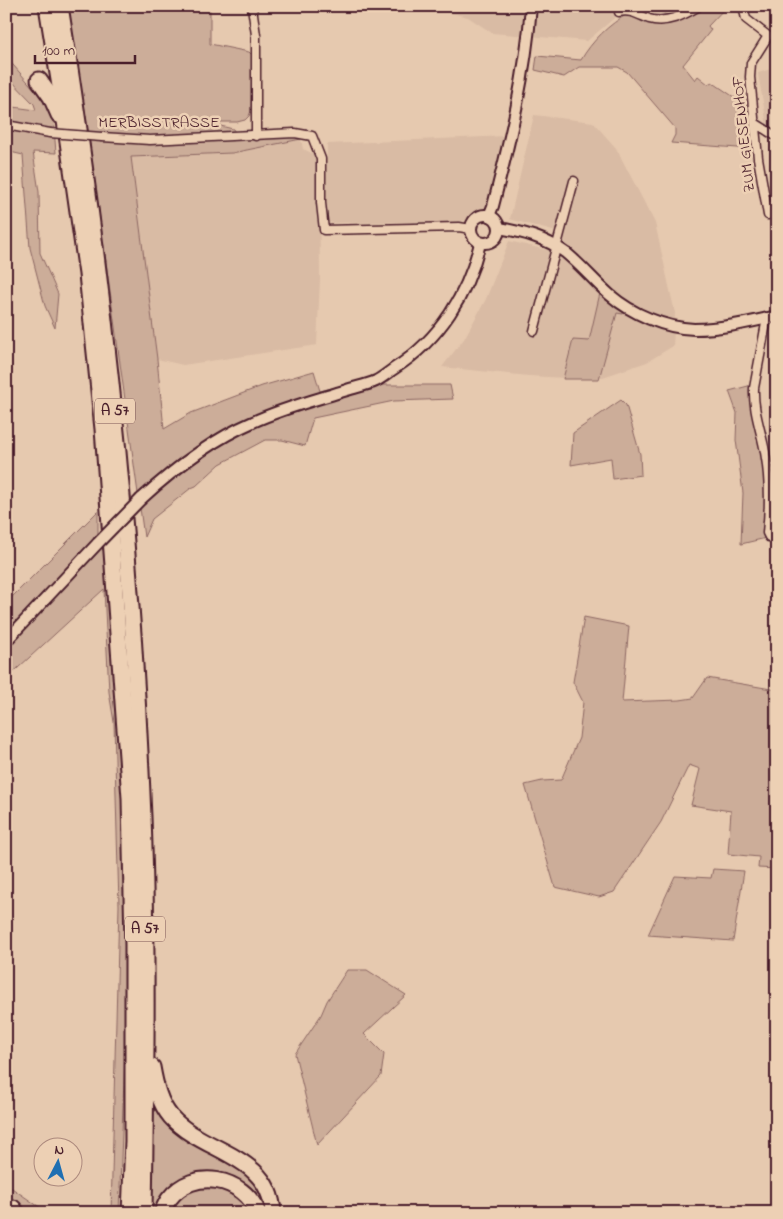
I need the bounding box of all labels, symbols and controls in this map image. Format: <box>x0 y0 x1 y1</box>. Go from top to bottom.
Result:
scale bar <box>35 32 135 64</box>
text: 100 m <box>42 40 75 62</box>
street label: ZUM GIESENHOF <box>726 74 762 193</box>
street label: MERBISSTRASSE <box>98 111 220 135</box>
road number: A 57 <box>95 398 135 424</box>
road number: A 57 <box>125 916 165 942</box>
north arrow <box>32 1136 82 1186</box>
text: N <box>53 1140 65 1161</box>

